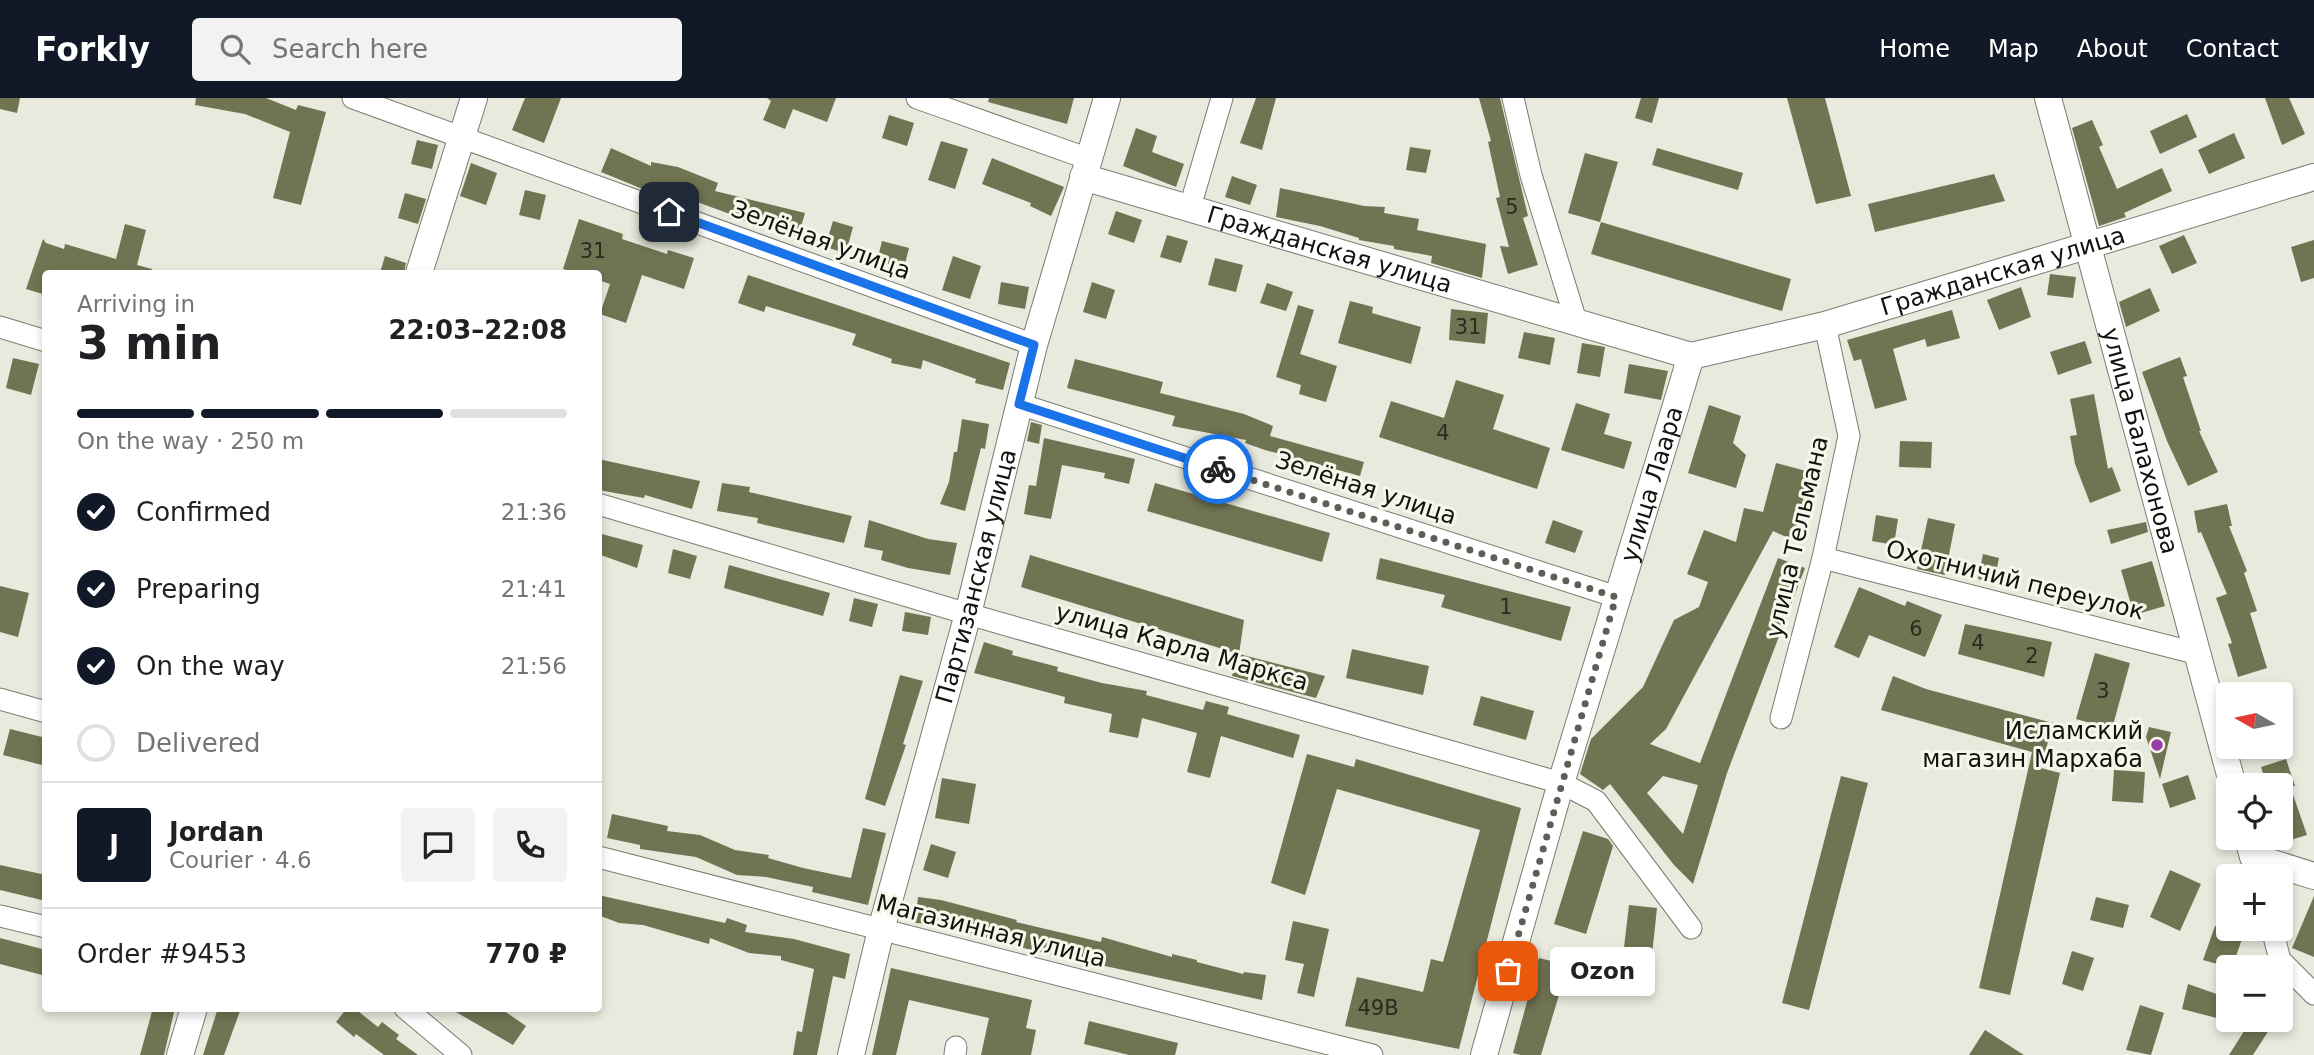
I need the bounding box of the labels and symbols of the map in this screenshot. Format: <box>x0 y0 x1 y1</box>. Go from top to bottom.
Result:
pin <box>639 182 699 242</box>
street label: Зелёная улица <box>727 195 915 285</box>
house number: 5 <box>1505 195 1519 219</box>
street label: Гражданская улица <box>1204 200 1455 299</box>
street label: Гражданская улица <box>1877 221 2128 321</box>
house number: 31 <box>580 239 606 263</box>
house number: 31 <box>1455 315 1481 339</box>
street label: улица Балахонова <box>2096 325 2184 557</box>
street label: улица Лаара <box>1615 403 1689 565</box>
house number: 4 <box>1436 421 1450 445</box>
courier <box>1183 434 1253 504</box>
street label: улица Тельмана <box>1760 434 1834 640</box>
street label: Зелёная улица <box>1272 445 1460 531</box>
street label: Партизанская улица <box>930 446 1022 706</box>
street label: Охотничий переулок <box>1883 534 2147 626</box>
house number: 1 <box>1499 595 1513 619</box>
street label: улица Карла Маркса <box>1052 598 1312 696</box>
house number: 6 <box>1909 617 1923 641</box>
house number: 4 <box>1971 631 1985 655</box>
house number: 2 <box>2025 644 2039 668</box>
house number: 3 <box>2096 679 2110 703</box>
north arrow <box>2216 682 2292 760</box>
place label: Исламский магазин Мархаба <box>1922 717 2143 773</box>
marker: Исламский магазин Мархаба <box>2149 737 2165 753</box>
street label: Магазинная улица <box>873 889 1109 973</box>
pin <box>1478 941 1538 1001</box>
callout: Ozon <box>1550 946 1655 996</box>
house number: 49В <box>1357 996 1399 1020</box>

